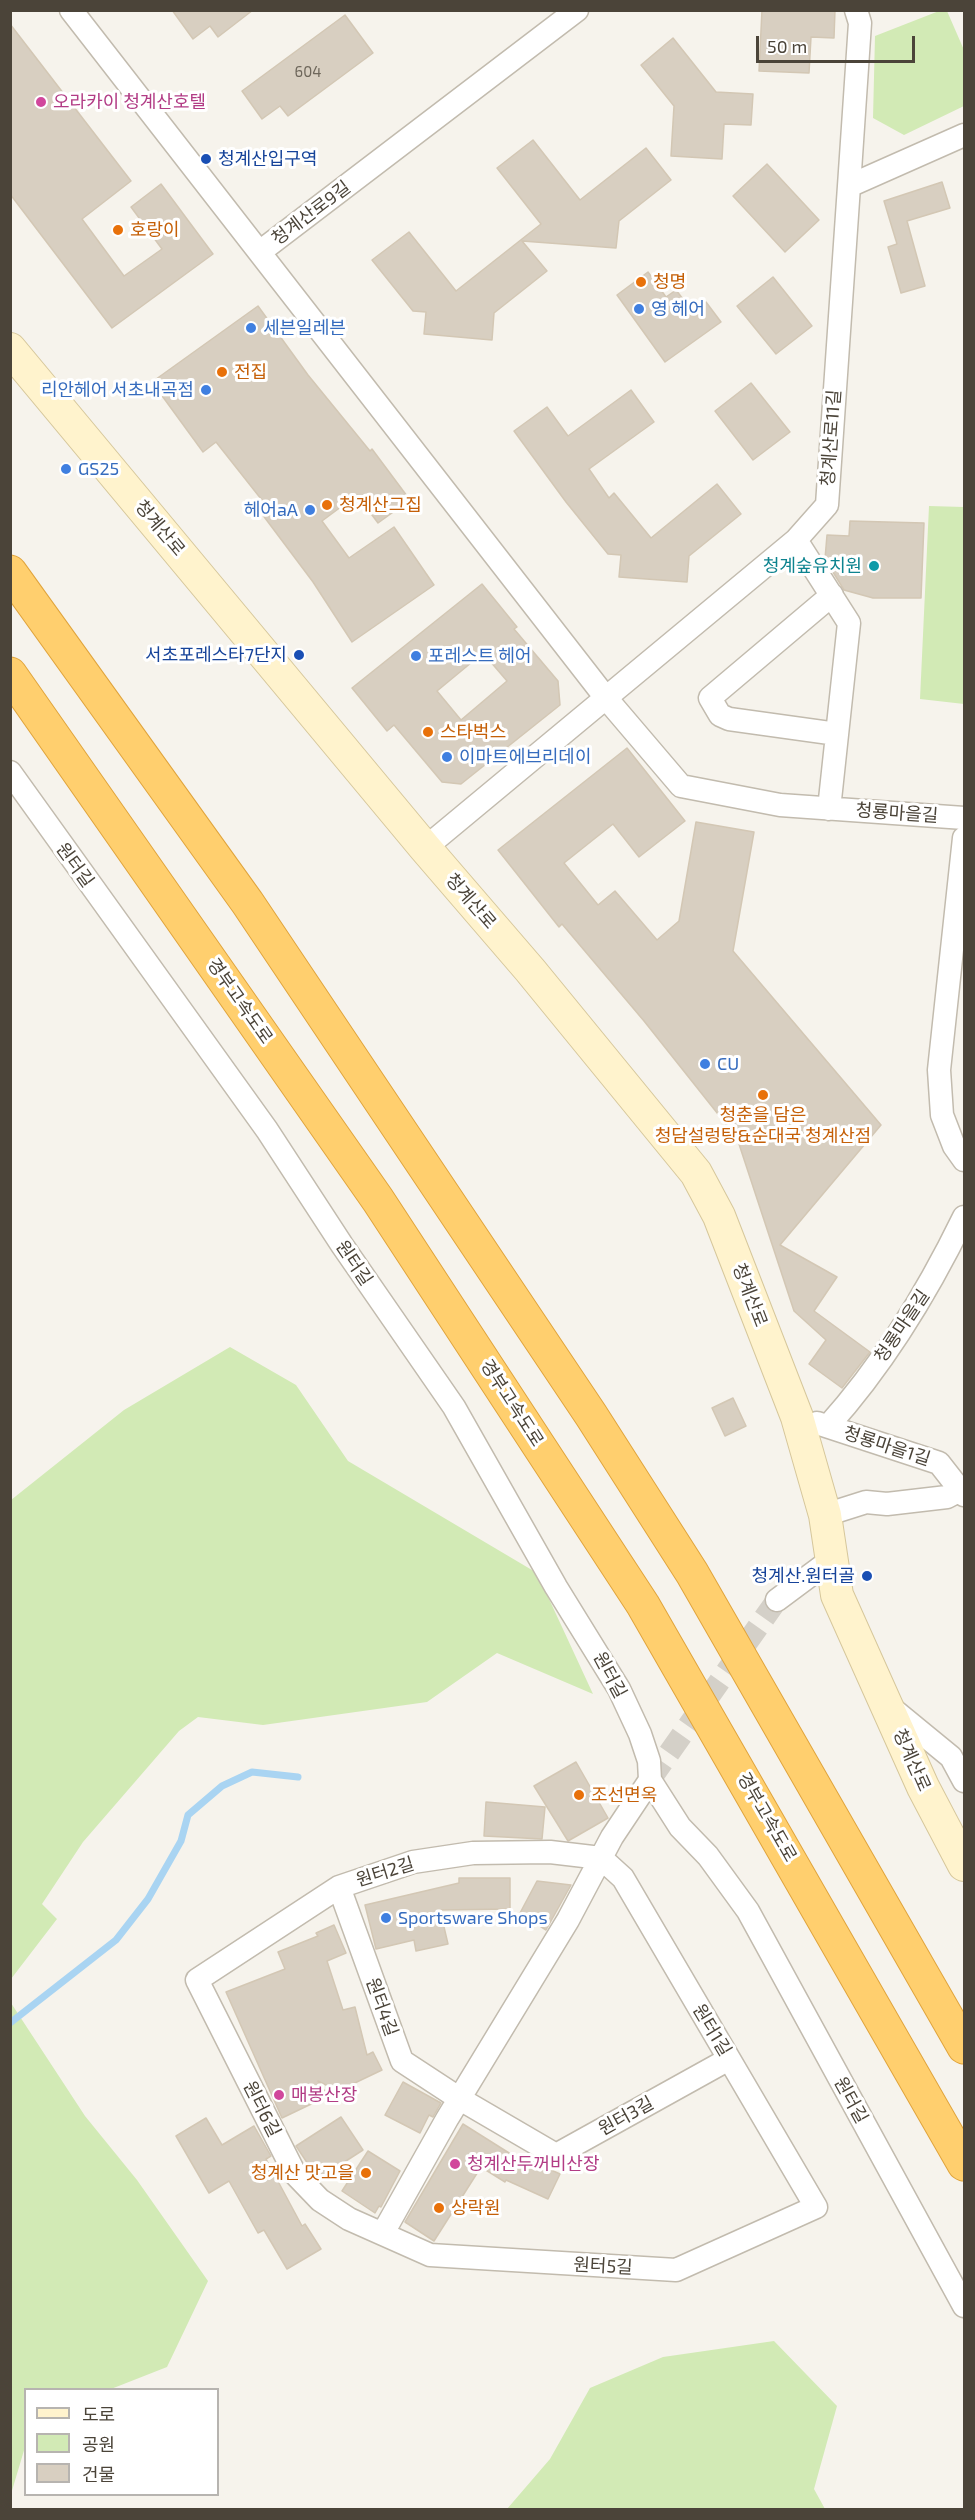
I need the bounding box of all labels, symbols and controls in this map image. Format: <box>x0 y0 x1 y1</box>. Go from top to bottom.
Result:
scale bar <box>759 24 918 62</box>
text: 50 m <box>767 35 807 57</box>
house number: 604 <box>295 63 321 81</box>
place label: 오라카이 청계산호텔 <box>53 91 206 113</box>
marker: 오라카이 청계산호텔 <box>34 95 48 109</box>
place label: 청계산입구역 <box>218 148 317 170</box>
marker: 청계산입구역 <box>199 152 213 166</box>
street label: 청계산로9길 <box>267 176 355 250</box>
place label: 호랑이 <box>130 219 180 241</box>
marker: 호랑이 <box>111 223 125 237</box>
place label: 청명 <box>653 271 686 293</box>
marker: 청명 <box>634 275 648 289</box>
place label: 영 헤어 <box>651 298 705 320</box>
marker: 영 헤어 <box>632 302 646 316</box>
place label: 세븐일레븐 <box>263 317 346 339</box>
marker: 세븐일레븐 <box>244 321 258 335</box>
place label: 전집 <box>234 361 267 383</box>
marker: 전집 <box>215 365 229 379</box>
place label: 리안헤어 서초내곡점 <box>41 379 194 401</box>
marker: 리안헤어 서초내곡점 <box>199 383 213 397</box>
street label: 청계산로11길 <box>817 389 845 487</box>
place label: GS25 <box>78 458 119 480</box>
marker: GS25 <box>59 462 73 476</box>
place label: 청계산그집 <box>339 494 422 516</box>
street label: 청계산로 <box>130 496 190 560</box>
marker: 청계산그집 <box>320 498 334 512</box>
place label: 헤어aA <box>244 499 298 521</box>
marker: 헤어aA <box>303 503 317 517</box>
place label: 청계숲유치원 <box>763 555 862 577</box>
marker: 청계숲유치원 <box>867 559 881 573</box>
place label: 서초포레스타7단지 <box>145 644 287 666</box>
place label: 포레스트 헤어 <box>428 645 531 667</box>
marker: 서초포레스타7단지 <box>292 648 306 662</box>
marker: 포레스트 헤어 <box>409 649 423 663</box>
place label: 스타벅스 <box>440 721 506 743</box>
marker: 스타벅스 <box>421 725 435 739</box>
place label: 이마트에브리데이 <box>459 746 591 768</box>
marker: 이마트에브리데이 <box>440 750 454 764</box>
street label: 청룡마을길 <box>855 799 939 827</box>
street label: 원터길 <box>52 839 98 891</box>
street label: 청계산로 <box>441 869 501 933</box>
street label: 경부고속도로 <box>203 954 277 1048</box>
place label: CU <box>717 1053 739 1075</box>
marker: CU <box>698 1057 712 1071</box>
marker: 청춘을 담은 청담설렁탕&순대국 청계산점 <box>756 1088 770 1102</box>
place label: 청춘을 담은 청담설렁탕&순대국 청계산점 <box>655 1104 871 1146</box>
street label: 원터길 <box>331 1236 377 1290</box>
street label: 청계산로 <box>728 1260 772 1330</box>
street label: 청룡마을길 <box>870 1286 934 1366</box>
street label: 경부고속도로 <box>476 1355 548 1451</box>
street label: 청룡마을1길 <box>841 1422 933 1470</box>
place label: 청계산.원터골 <box>752 1565 855 1587</box>
marker: 청계산.원터골 <box>860 1569 874 1583</box>
street label: 원터길 <box>589 1648 631 1702</box>
street label: 청계산로 <box>889 1725 935 1795</box>
street label: 경부고속도로 <box>733 1769 801 1865</box>
place label: 조선면옥 <box>591 1784 657 1806</box>
marker: 조선면옥 <box>572 1788 586 1802</box>
street label: 원터2길 <box>353 1853 417 1891</box>
place label: Sportsware Shops <box>398 1907 548 1929</box>
marker: Sportsware Shops <box>379 1911 393 1925</box>
street label: 원터4길 <box>361 1975 403 2039</box>
street label: 원터1길 <box>688 2000 736 2060</box>
street label: 원터길 <box>830 2073 872 2127</box>
street label: 원터6길 <box>239 2077 285 2141</box>
place label: 매봉산장 <box>291 2084 357 2106</box>
marker: 매봉산장 <box>272 2088 286 2102</box>
street label: 원터3길 <box>595 2092 657 2140</box>
place label: 청계산두꺼비산장 <box>467 2153 599 2175</box>
marker: 청계산두꺼비산장 <box>448 2157 462 2171</box>
place label: 청계산 맛고을 <box>251 2162 354 2184</box>
marker: 청계산 맛고을 <box>359 2166 373 2180</box>
place label: 상락원 <box>451 2197 501 2219</box>
marker: 상락원 <box>432 2201 446 2215</box>
street label: 원터5길 <box>573 2254 633 2278</box>
legend <box>24 2388 219 2496</box>
text: 도로 <box>82 2403 115 2425</box>
text: 공원 <box>82 2433 115 2455</box>
text: 건물 <box>82 2463 115 2485</box>

